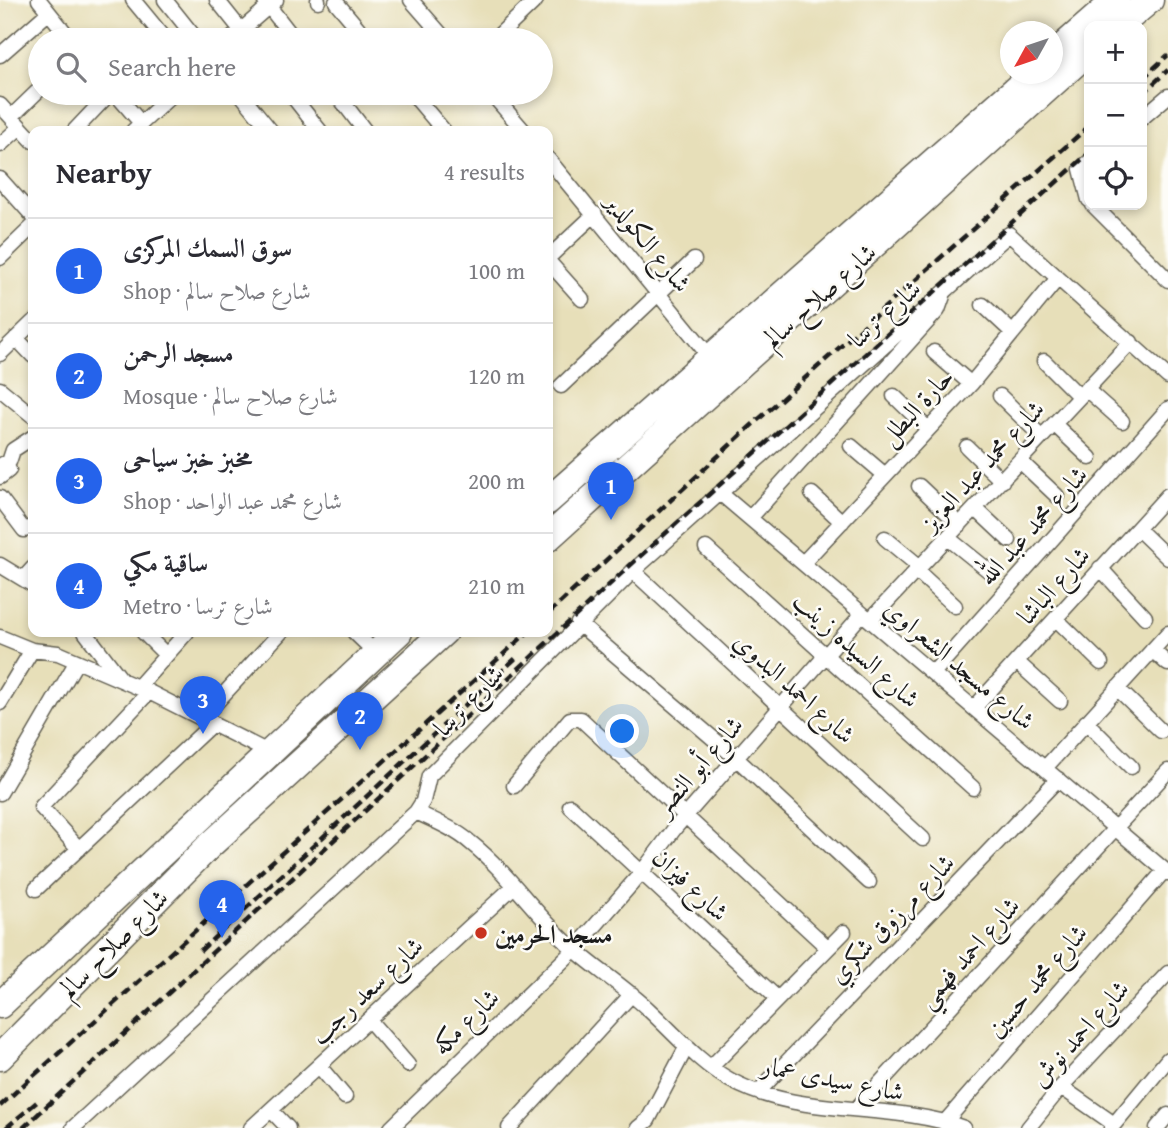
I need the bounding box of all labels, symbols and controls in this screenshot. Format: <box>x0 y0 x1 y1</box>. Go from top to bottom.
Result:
north arrow <box>1000 21 1063 84</box>
map controls <box>1084 21 1147 210</box>
button: + <box>1084 21 1147 84</box>
search box <box>28 28 553 105</box>
text: Search here <box>108 47 236 86</box>
icon: search <box>52 48 90 86</box>
button: − <box>1084 84 1147 147</box>
button: locate <box>1084 147 1147 210</box>
text: Nearby <box>56 150 152 194</box>
text: 4 results <box>444 155 525 188</box>
street label: شارع الكولدير <box>592 181 702 302</box>
text: سوق السمك المركزى <box>123 228 292 267</box>
street label: شارع صلاح سالم <box>753 233 888 361</box>
text: 1 <box>73 254 85 287</box>
text: 100 m <box>468 254 525 287</box>
street label: شارع ترسا <box>838 269 932 359</box>
text: Shop · شارع صلاح سالم <box>123 274 311 307</box>
text: مسجد الرحمن <box>123 333 234 372</box>
street label: حارة البطل <box>869 358 963 454</box>
text: 2 <box>73 359 85 392</box>
text: 120 m <box>468 359 525 392</box>
text: Mosque · شارع صلاح سالم <box>123 379 338 412</box>
street label: شارع محمد عبد العزيز <box>909 390 1056 544</box>
text: مخبز خبز سياحى <box>123 438 252 477</box>
street label: شارع محمد عبد الله <box>968 456 1099 596</box>
pin: 1 <box>588 462 634 520</box>
text: 3 <box>73 464 85 497</box>
text: 200 m <box>468 464 525 497</box>
text: Shop · شارع محمد عبد الواحد <box>123 484 342 517</box>
street label: شارع الباشا <box>1007 537 1101 635</box>
text: ساقية مكي <box>123 543 208 582</box>
text: 4 <box>73 569 85 602</box>
text: 210 m <box>468 569 525 602</box>
street label: شارع السيده زينب <box>783 581 929 719</box>
text: Metro · شارع ترسا <box>123 589 273 622</box>
street label: شارع مسجد الشعراوي <box>874 589 1044 741</box>
street label: شارع احمد البدوي <box>723 621 865 755</box>
street label: شارع ترسا <box>424 655 515 747</box>
pin: 3 <box>180 676 226 734</box>
pin: 2 <box>337 692 383 750</box>
street label: شارع أبو النصر <box>642 707 755 828</box>
your location <box>605 714 639 748</box>
street label: شارع فيزان <box>642 838 738 932</box>
street label: شارع مرزوق شكري <box>819 844 966 994</box>
street label: شارع صلاح سالم <box>49 879 181 1011</box>
pin: 4 <box>199 880 245 938</box>
street label: شارع احمد فهمي <box>907 887 1033 1021</box>
place label: مسجد الحرمين <box>495 914 613 953</box>
street label: شارع محمد حسين <box>976 915 1099 1047</box>
marker: مسجد الحرمين <box>473 925 489 941</box>
street label: شارع سعد رجب <box>300 927 434 1055</box>
street label: شارع احمد نوش <box>1020 970 1140 1098</box>
street label: شارع مكه <box>422 979 510 1066</box>
street label: شارع سيدى عمار <box>755 1044 908 1114</box>

